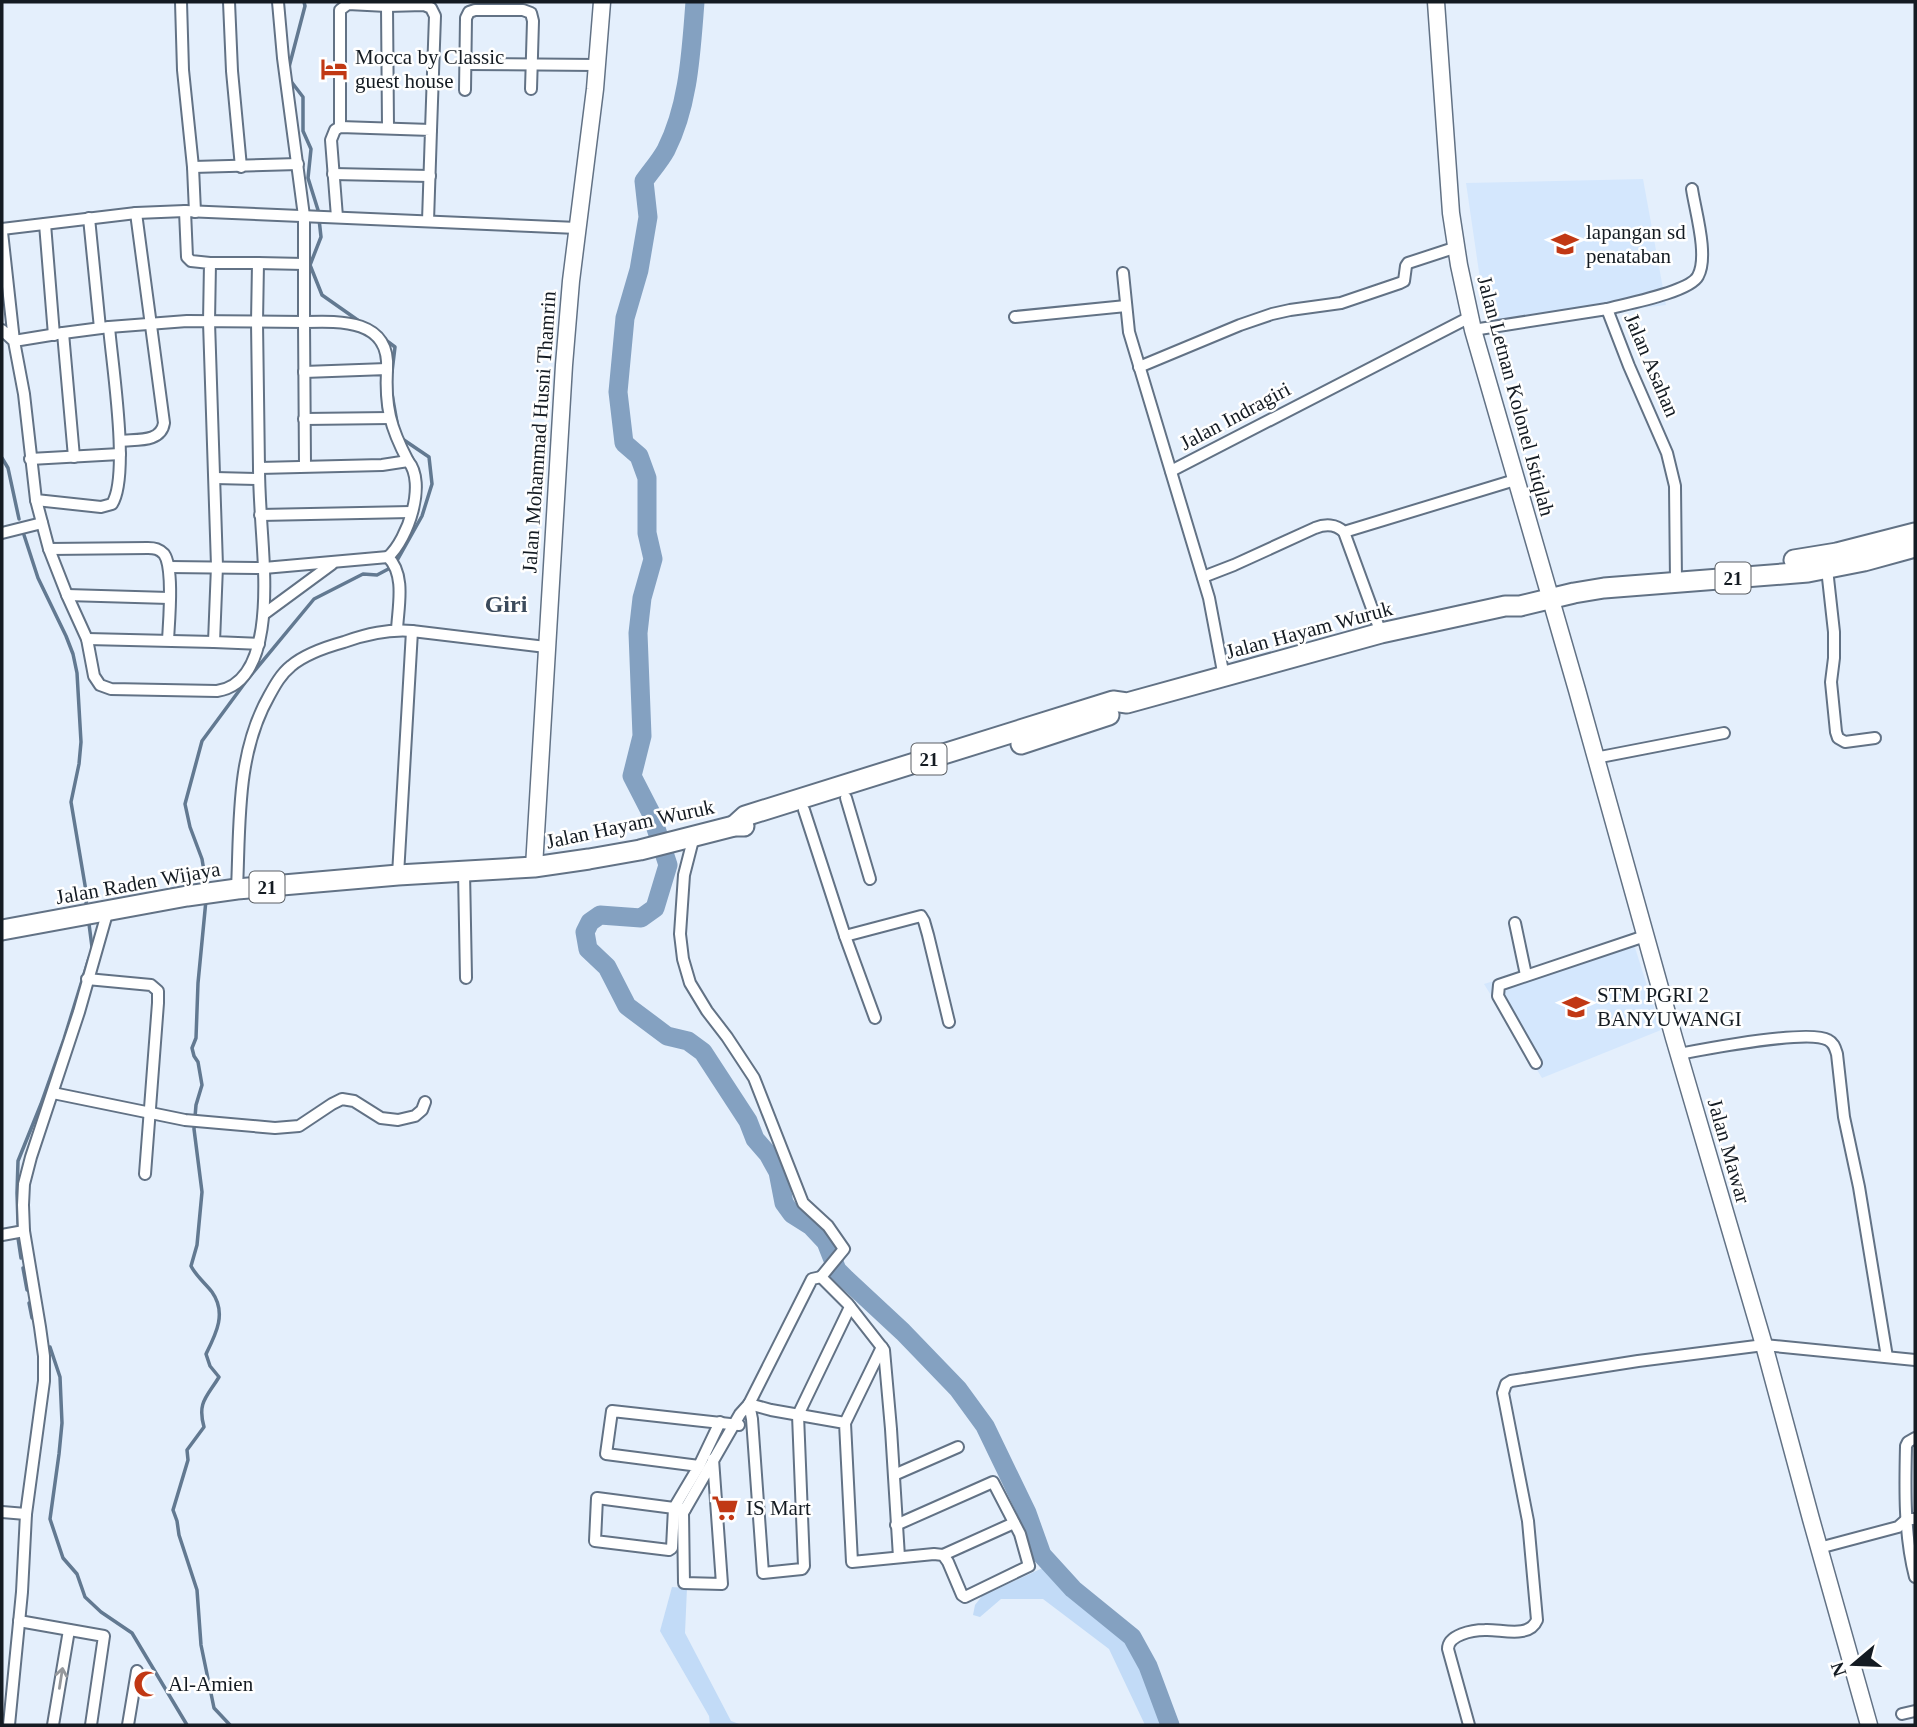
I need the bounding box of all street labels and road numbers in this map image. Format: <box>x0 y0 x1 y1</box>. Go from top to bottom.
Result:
street label: Jalan Letnan Kolonel Istiqlah <box>1472 273 1560 519</box>
street label: Jalan Mohammad Husni Thamrin <box>517 290 561 574</box>
street label: Jalan Asahan <box>1619 310 1685 421</box>
street label: Jalan Indragiri <box>1176 377 1295 455</box>
road number: 21 <box>1716 562 1750 594</box>
street label: Jalan Hayam Wuruk <box>1223 596 1395 664</box>
road number: 21 <box>912 744 946 774</box>
street label: Jalan Hayam Wuruk <box>544 794 717 854</box>
street label: Jalan Raden Wijaya <box>54 857 223 909</box>
road number: 21 <box>250 872 284 902</box>
street label: Jalan Mawar <box>1703 1096 1755 1206</box>

